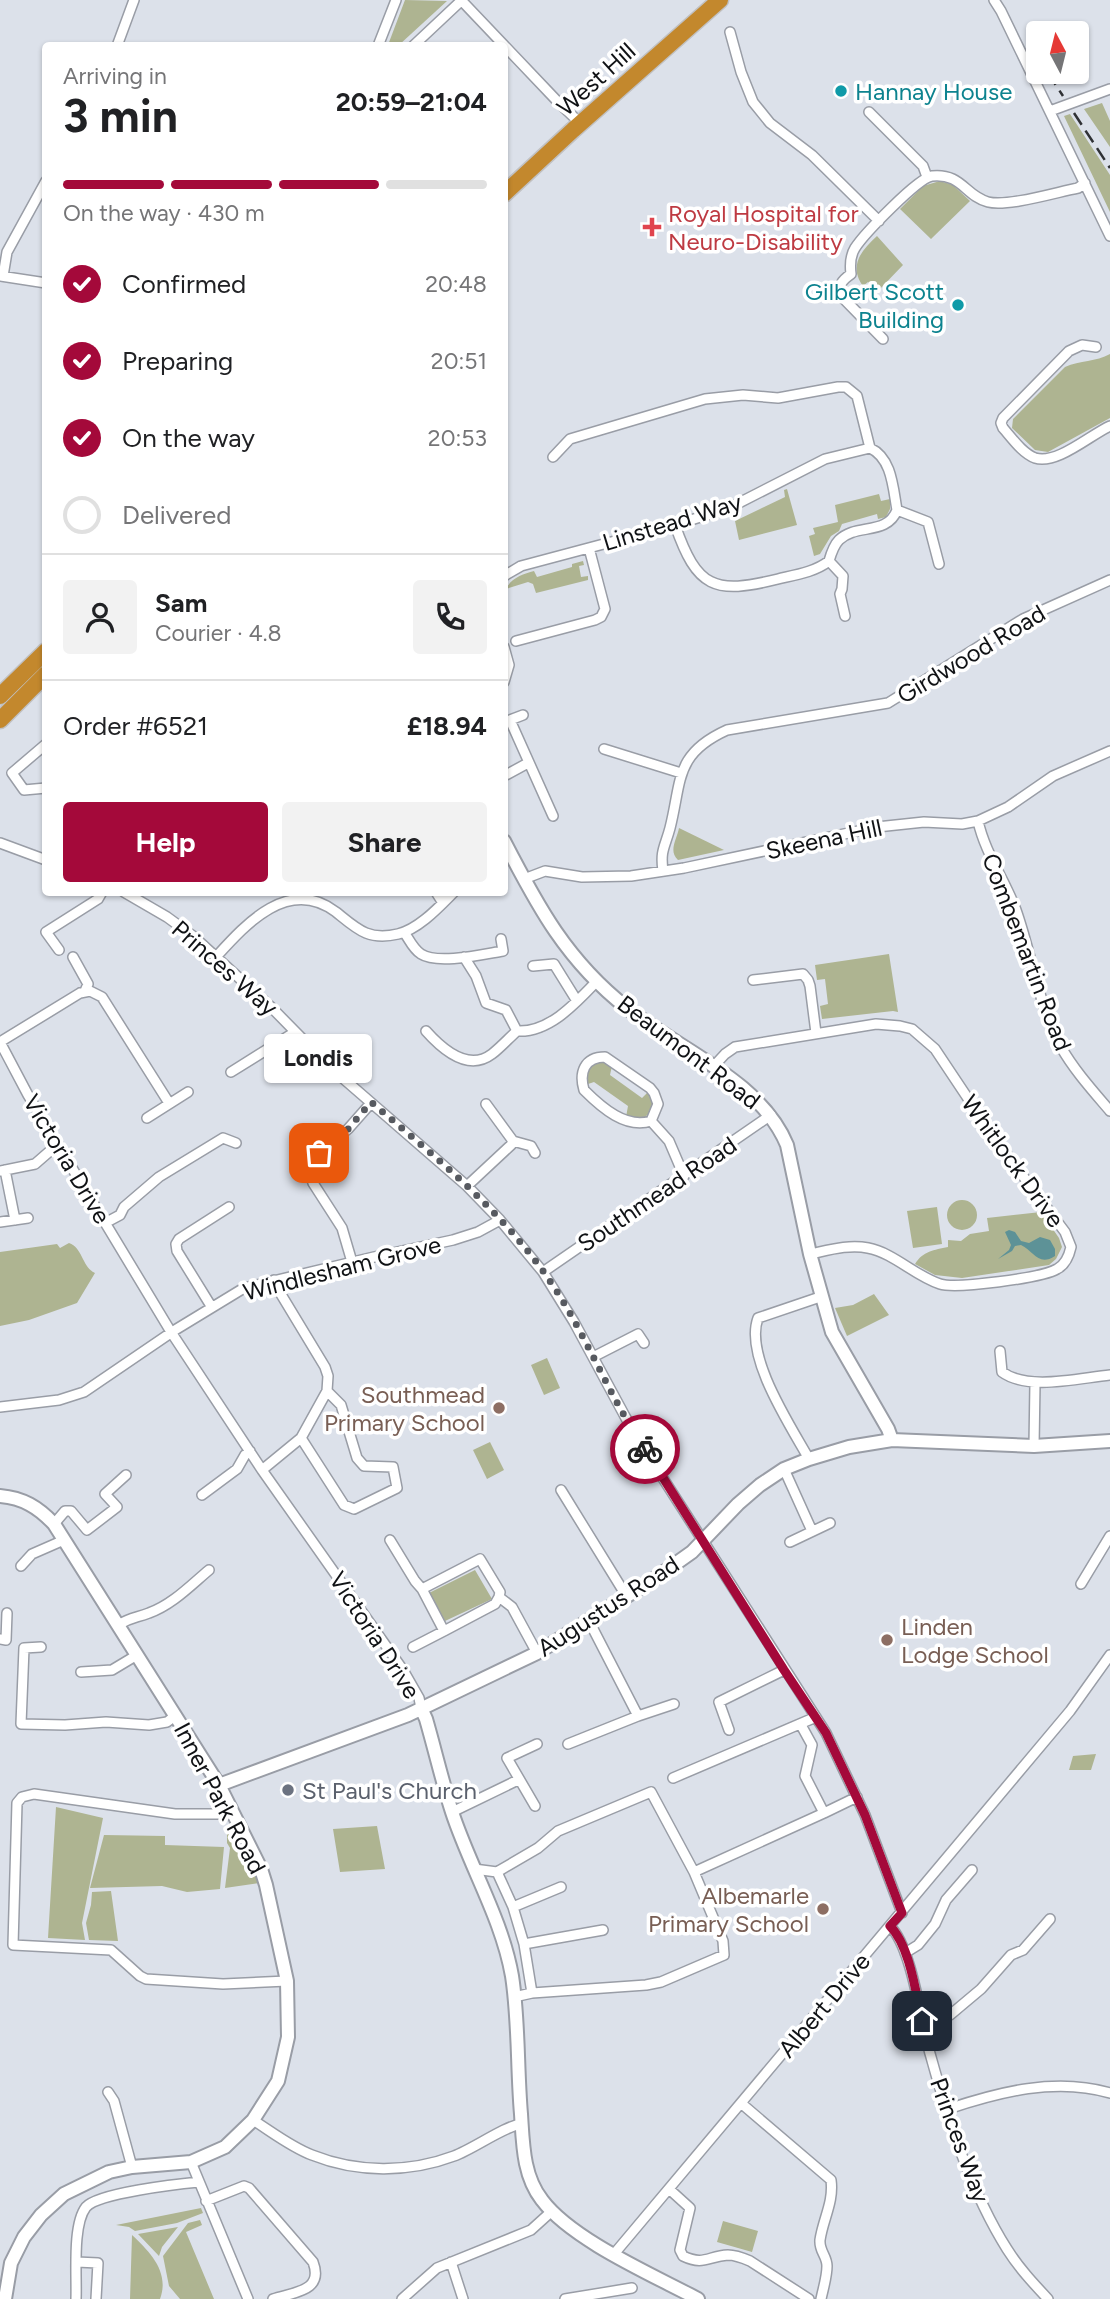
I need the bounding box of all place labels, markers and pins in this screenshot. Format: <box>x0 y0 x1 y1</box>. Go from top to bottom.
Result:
place label: Hannay House <box>855 77 1012 106</box>
marker: Hannay House <box>833 83 849 99</box>
place label: Royal Hospital for Neuro-Disability <box>668 199 859 256</box>
marker: Royal Hospital for Neuro-Disability <box>642 217 662 237</box>
place label: Gilbert Scott Building <box>805 277 944 334</box>
marker: Gilbert Scott Building <box>950 297 966 313</box>
callout: Londis <box>265 1034 373 1083</box>
pin <box>289 1123 349 1183</box>
place label: Southmead Primary School <box>324 1380 485 1437</box>
marker: Southmead Primary School <box>491 1400 507 1416</box>
place label: Linden Lodge School <box>901 1612 1049 1669</box>
marker: Linden Lodge School <box>879 1632 895 1648</box>
place label: St Paul's Church <box>302 1776 477 1805</box>
marker: St Paul's Church <box>280 1782 296 1798</box>
place label: Albemarle Primary School <box>648 1881 809 1938</box>
marker: Albemarle Primary School <box>815 1901 831 1917</box>
pin <box>892 1991 952 2051</box>

